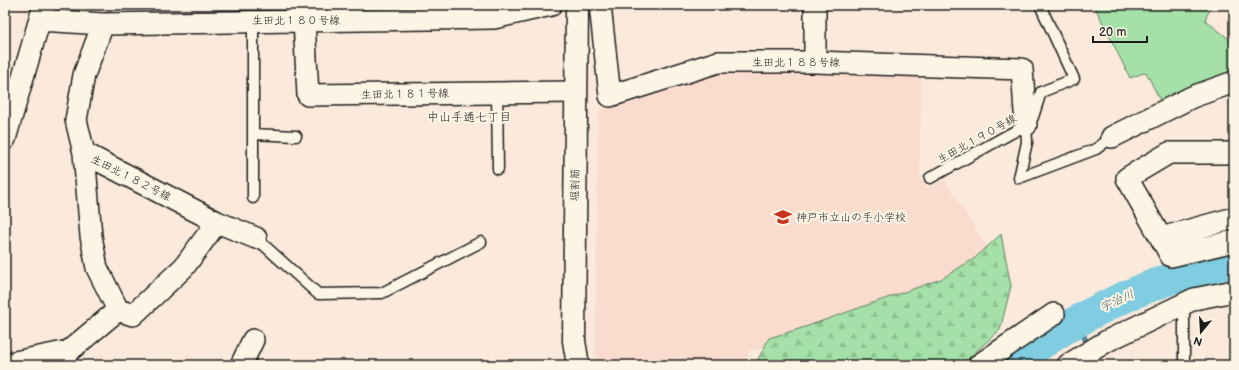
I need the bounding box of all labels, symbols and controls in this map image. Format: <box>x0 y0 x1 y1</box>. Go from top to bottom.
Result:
street label: 生田北１８０号線 <box>252 14 340 27</box>
scale bar <box>1093 18 1147 44</box>
text: 20 m <box>1099 25 1126 40</box>
street label: 生田北１８８号線 <box>752 56 840 69</box>
street label: 生田北１８１号線 <box>361 87 449 101</box>
district label: 中山手通七丁目 <box>427 110 511 125</box>
street label: 生田北１９０号線 <box>935 112 1019 166</box>
street label: 生田北１８２号線 <box>89 152 173 204</box>
street label: 堀割筋 <box>568 168 582 202</box>
school or university icon: 神戸市立山の手小学校 <box>773 207 793 227</box>
place label: 神戸市立山の手小学校 <box>796 211 906 224</box>
water label: 宇治川 <box>1098 287 1136 315</box>
north arrow <box>1181 312 1221 352</box>
text: N <box>1192 334 1204 348</box>

